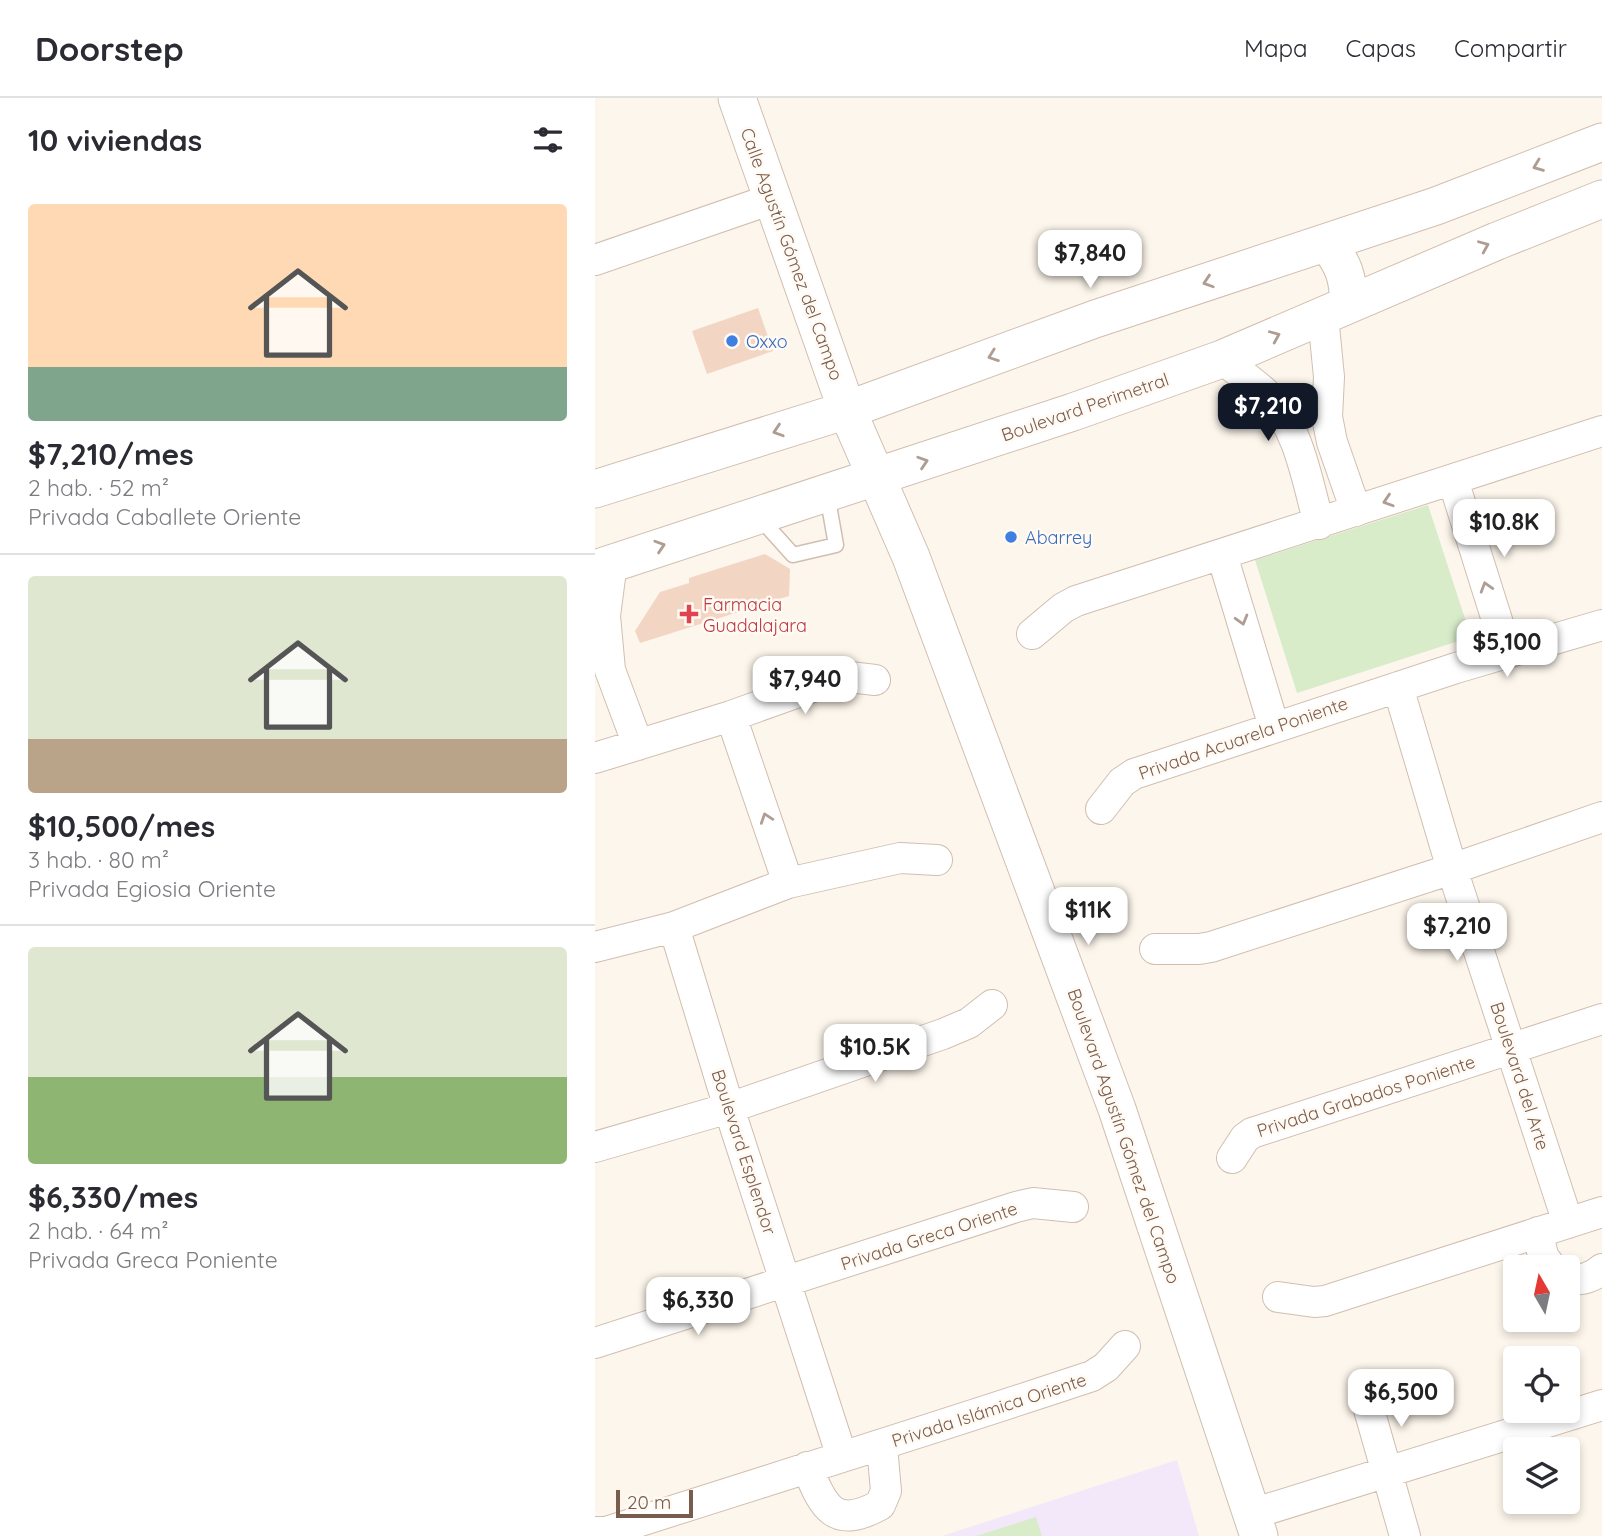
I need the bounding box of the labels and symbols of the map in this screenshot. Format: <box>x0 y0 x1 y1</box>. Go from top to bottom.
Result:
street label: Calle Agustín Gómez del Campo <box>736 125 848 383</box>
one-way arrow <box>1533 158 1545 172</box>
pin: $7,840 <box>1033 230 1147 290</box>
one-way arrow <box>1477 240 1490 254</box>
one-way arrow <box>1202 273 1214 288</box>
place label: Oxxo <box>746 330 788 353</box>
one-way arrow <box>1268 330 1281 344</box>
marker: Oxxo <box>724 333 740 349</box>
one-way arrow <box>987 348 1000 362</box>
street label: Boulevard Perimetral <box>998 368 1172 446</box>
pin: $7,210 <box>1211 384 1325 443</box>
one-way arrow <box>773 423 785 438</box>
one-way arrow <box>916 456 928 470</box>
one-way arrow <box>1382 493 1394 507</box>
pin: $10.8K <box>1447 500 1561 559</box>
place label: Abarrey <box>1025 526 1092 549</box>
marker: Abarrey <box>1003 529 1019 545</box>
one-way arrow <box>653 540 665 555</box>
one-way arrow <box>1480 582 1495 594</box>
place label: Farmacia Guadalajara <box>703 593 807 637</box>
marker: Farmacia Guadalajara <box>681 606 697 622</box>
one-way arrow <box>1234 614 1248 626</box>
pin: $5,100 <box>1450 620 1564 679</box>
pin: $7,940 <box>748 656 862 716</box>
street label: Privada Acuarela Poniente <box>1135 691 1351 785</box>
one-way arrow <box>760 812 774 825</box>
pin: $11K <box>1047 888 1129 947</box>
pin: $7,210 <box>1400 904 1514 963</box>
street label: Boulevard Agustín Gómez del Campo <box>1063 985 1185 1287</box>
street label: Boulevard del Arte <box>1485 999 1555 1153</box>
pin: $10.5K <box>818 1024 932 1084</box>
street label: Privada Grabados Poniente <box>1254 1050 1478 1142</box>
street label: Boulevard Esplendor <box>706 1066 782 1238</box>
street label: Privada Greca Oriente <box>838 1197 1020 1275</box>
north arrow <box>1503 1255 1580 1332</box>
pin: $6,330 <box>641 1278 755 1337</box>
street label: Privada Islámica Oriente <box>889 1368 1089 1452</box>
pin: $6,500 <box>1344 1370 1458 1429</box>
scale bar <box>616 1487 693 1519</box>

